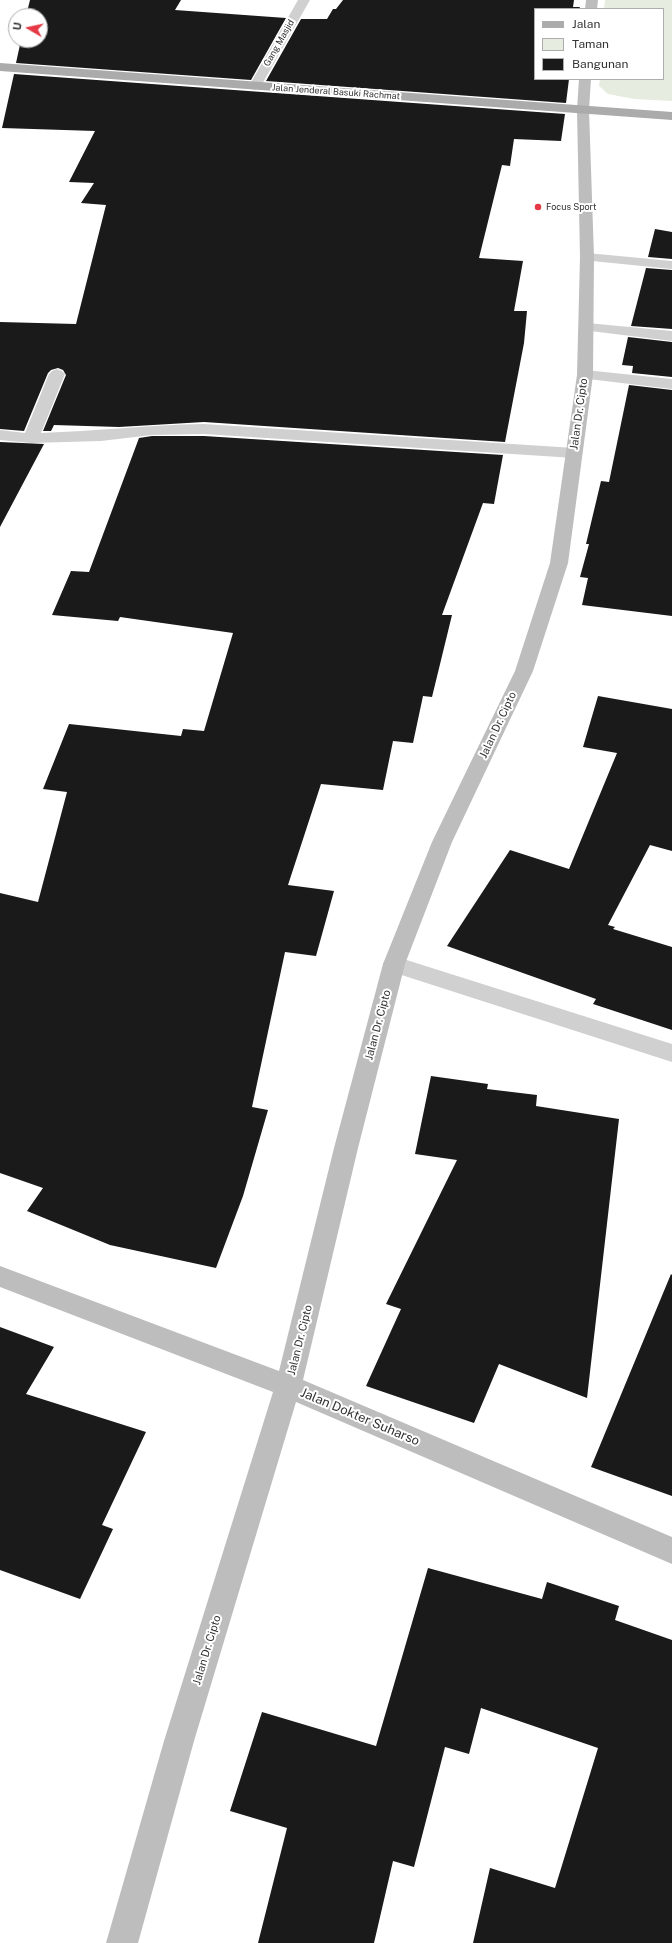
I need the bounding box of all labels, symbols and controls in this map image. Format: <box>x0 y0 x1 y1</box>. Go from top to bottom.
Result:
north arrow <box>8 8 48 48</box>
legend <box>534 8 664 80</box>
text: Jalan <box>572 17 600 31</box>
street label: Gang Masjid <box>261 18 297 68</box>
text: U <box>11 21 24 31</box>
text: Taman <box>572 37 609 51</box>
text: Bangunan <box>572 57 628 71</box>
street label: Jalan Jenderal Basuki Rachmat <box>272 82 400 102</box>
marker: Focus Sport <box>533 202 543 212</box>
place label: Focus Sport <box>546 202 597 212</box>
street label: Jalan Dr. Cipto <box>567 377 591 451</box>
street label: Jalan Dr. Cipto <box>477 690 519 760</box>
street label: Jalan Dr. Cipto <box>362 989 394 1061</box>
street label: Jalan Dr. Cipto <box>285 1303 315 1377</box>
street label: Jalan Dokter Suharso <box>298 1385 422 1449</box>
street label: Jalan Dr. Cipto <box>190 1614 224 1686</box>

